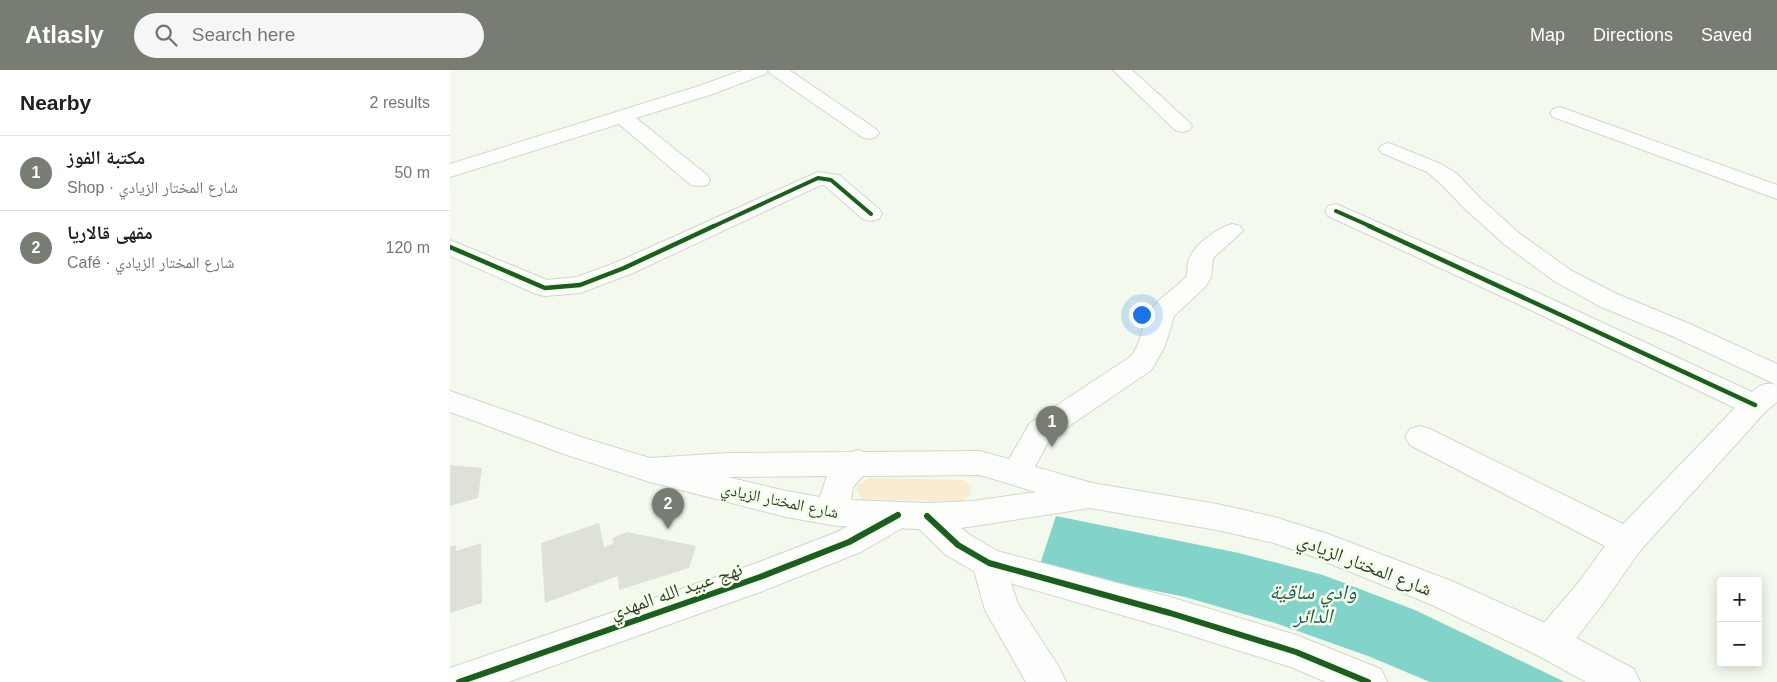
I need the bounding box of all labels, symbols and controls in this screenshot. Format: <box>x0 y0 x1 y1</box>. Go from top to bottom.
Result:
search box <box>134 13 484 58</box>
text: Atlasly <box>25 21 104 48</box>
icon: search <box>152 21 180 49</box>
text: Search here <box>192 24 295 45</box>
text: Map <box>1530 25 1565 45</box>
text: Directions <box>1593 25 1673 45</box>
text: Saved <box>1701 25 1752 45</box>
text: Nearby <box>20 91 91 114</box>
text: 2 results <box>370 94 430 111</box>
text: مكتبة الفوز <box>67 147 145 168</box>
text: 1 <box>32 164 40 181</box>
text: 50 m <box>394 164 430 181</box>
text: Shop · شارع المختار الزيادي <box>67 179 238 196</box>
text: مقهى قالاريا <box>67 222 153 243</box>
text: 2 <box>32 239 40 256</box>
text: 120 m <box>386 239 430 256</box>
text: Café · شارع المختار الزيادي <box>67 254 234 271</box>
your location <box>1129 302 1155 328</box>
pin: 1 <box>1036 406 1068 447</box>
street label: شارع المختار الزيادي <box>719 480 840 525</box>
pin: 2 <box>652 488 684 529</box>
street label: شارع المختار الزيادي <box>1293 529 1435 604</box>
street label: نهج عبيد الله المهدي <box>607 558 746 627</box>
map controls <box>1717 577 1762 667</box>
button: + <box>1717 577 1762 622</box>
water label: وادي ساقية الدائر <box>1269 580 1357 628</box>
button: − <box>1717 622 1762 667</box>

